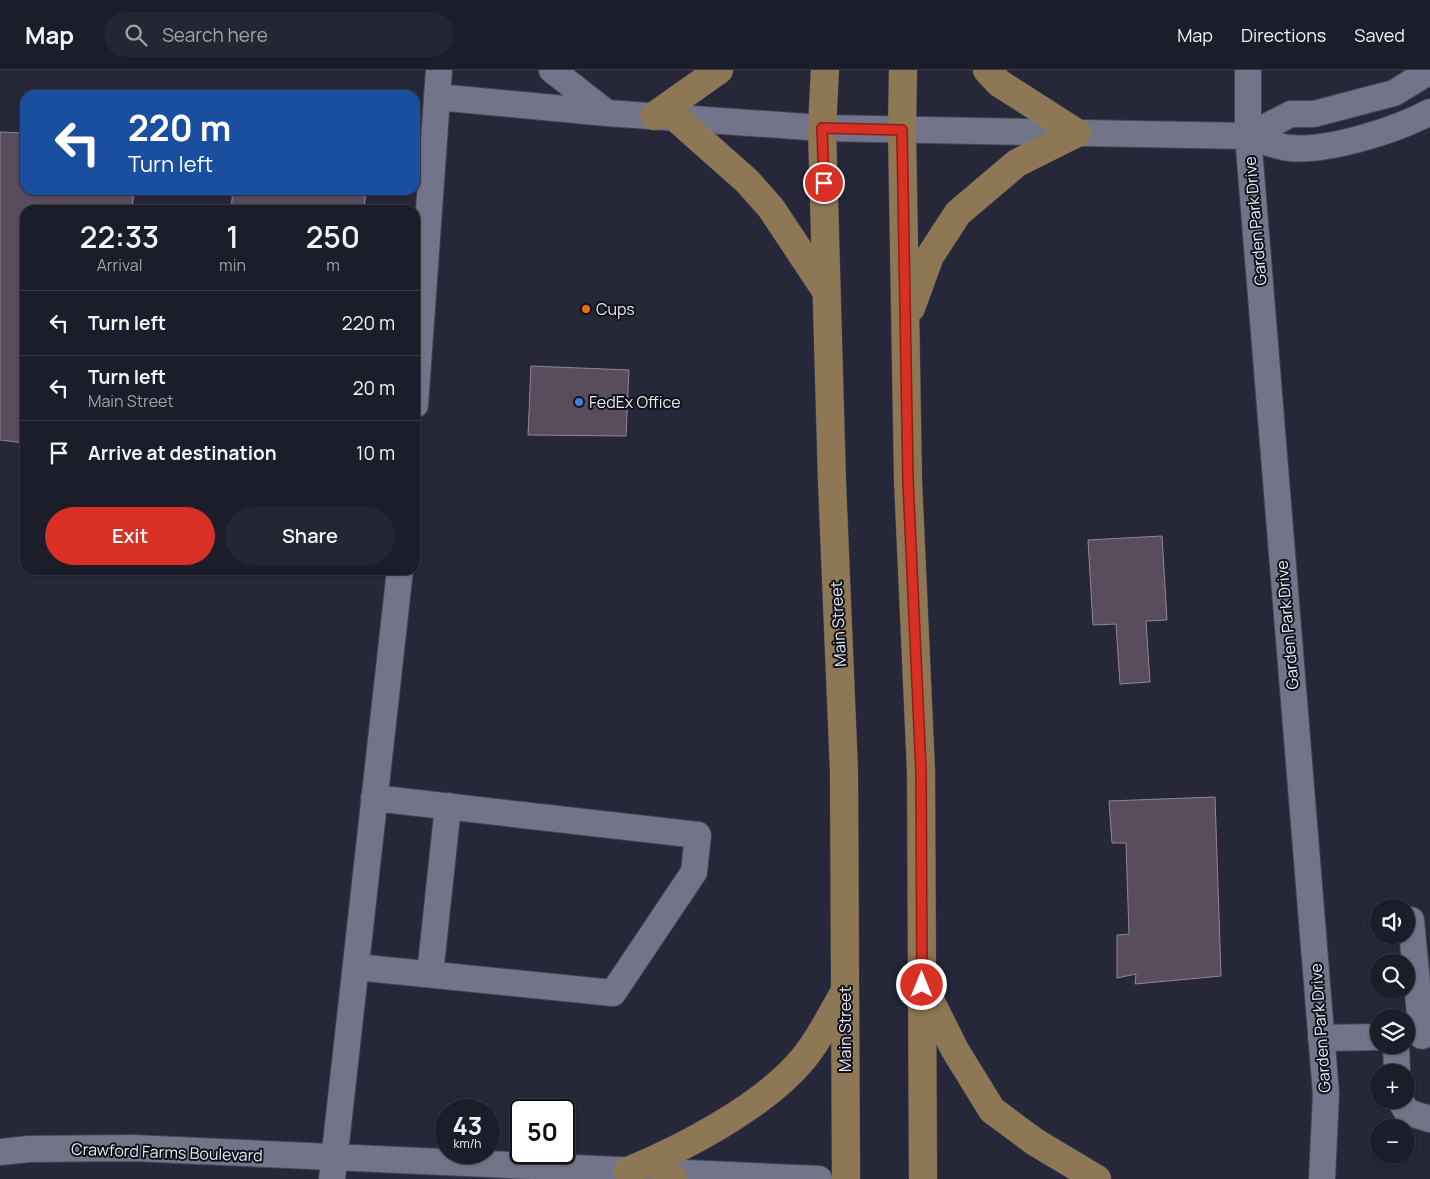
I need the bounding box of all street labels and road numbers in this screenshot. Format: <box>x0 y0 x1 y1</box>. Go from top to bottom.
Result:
street label: Garden Park Drive <box>1238 156 1272 286</box>
street label: Garden Park Drive <box>1270 560 1304 690</box>
street label: Main Street <box>825 581 851 667</box>
street label: Garden Park Drive <box>1305 963 1335 1093</box>
street label: Main Street <box>834 986 856 1072</box>
street label: Crawford Farms Boulevard <box>71 1138 263 1166</box>

